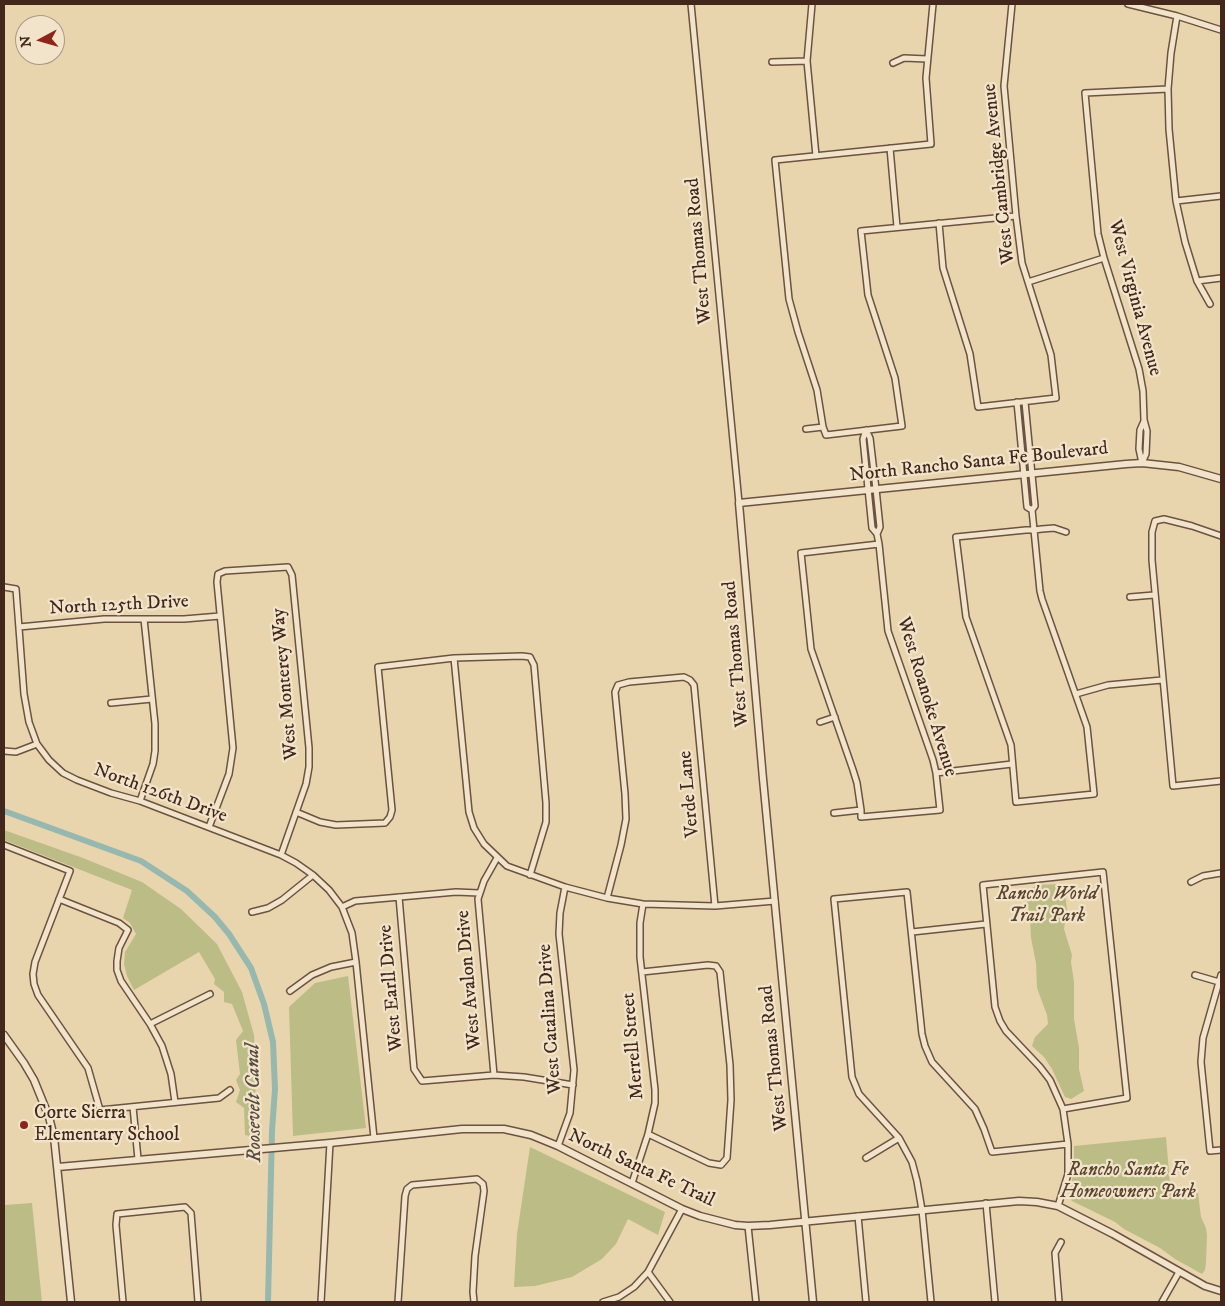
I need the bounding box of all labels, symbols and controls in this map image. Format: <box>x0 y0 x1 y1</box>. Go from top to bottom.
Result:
north arrow <box>15 15 65 65</box>
text: N <box>17 35 36 48</box>
street label: West Cambridge Avenue <box>979 82 1021 266</box>
street label: West Thomas Road <box>682 177 718 325</box>
street label: West Virginia Avenue <box>1102 217 1166 379</box>
street label: North Rancho Santa Fe Boulevard <box>849 438 1109 488</box>
street label: West Thomas Road <box>719 580 755 728</box>
street label: North 125th Drive <box>49 591 189 621</box>
street label: West Monterey Way <box>268 607 304 761</box>
street label: West Roanoke Avenue <box>891 614 961 780</box>
street label: Verde Lane <box>675 750 705 838</box>
street label: North 126th Drive <box>90 759 230 829</box>
park label: Rancho World Trail Park <box>996 884 1098 928</box>
street label: West Avalon Drive <box>453 909 487 1051</box>
street label: West Earll Drive <box>375 924 409 1052</box>
street label: West Catalina Drive <box>534 943 568 1095</box>
street label: West Thomas Road <box>756 984 794 1132</box>
street label: Merrell Street <box>618 992 650 1100</box>
water label: Roosevelt Canal <box>242 1043 268 1163</box>
place label: Corte Sierra Elementary School <box>34 1103 179 1147</box>
marker: Corte Sierra Elementary School <box>18 1119 30 1131</box>
street label: North Santa Fe Trail <box>564 1125 718 1213</box>
park label: Rancho Santa Fe Homeowners Park <box>1060 1160 1196 1204</box>

